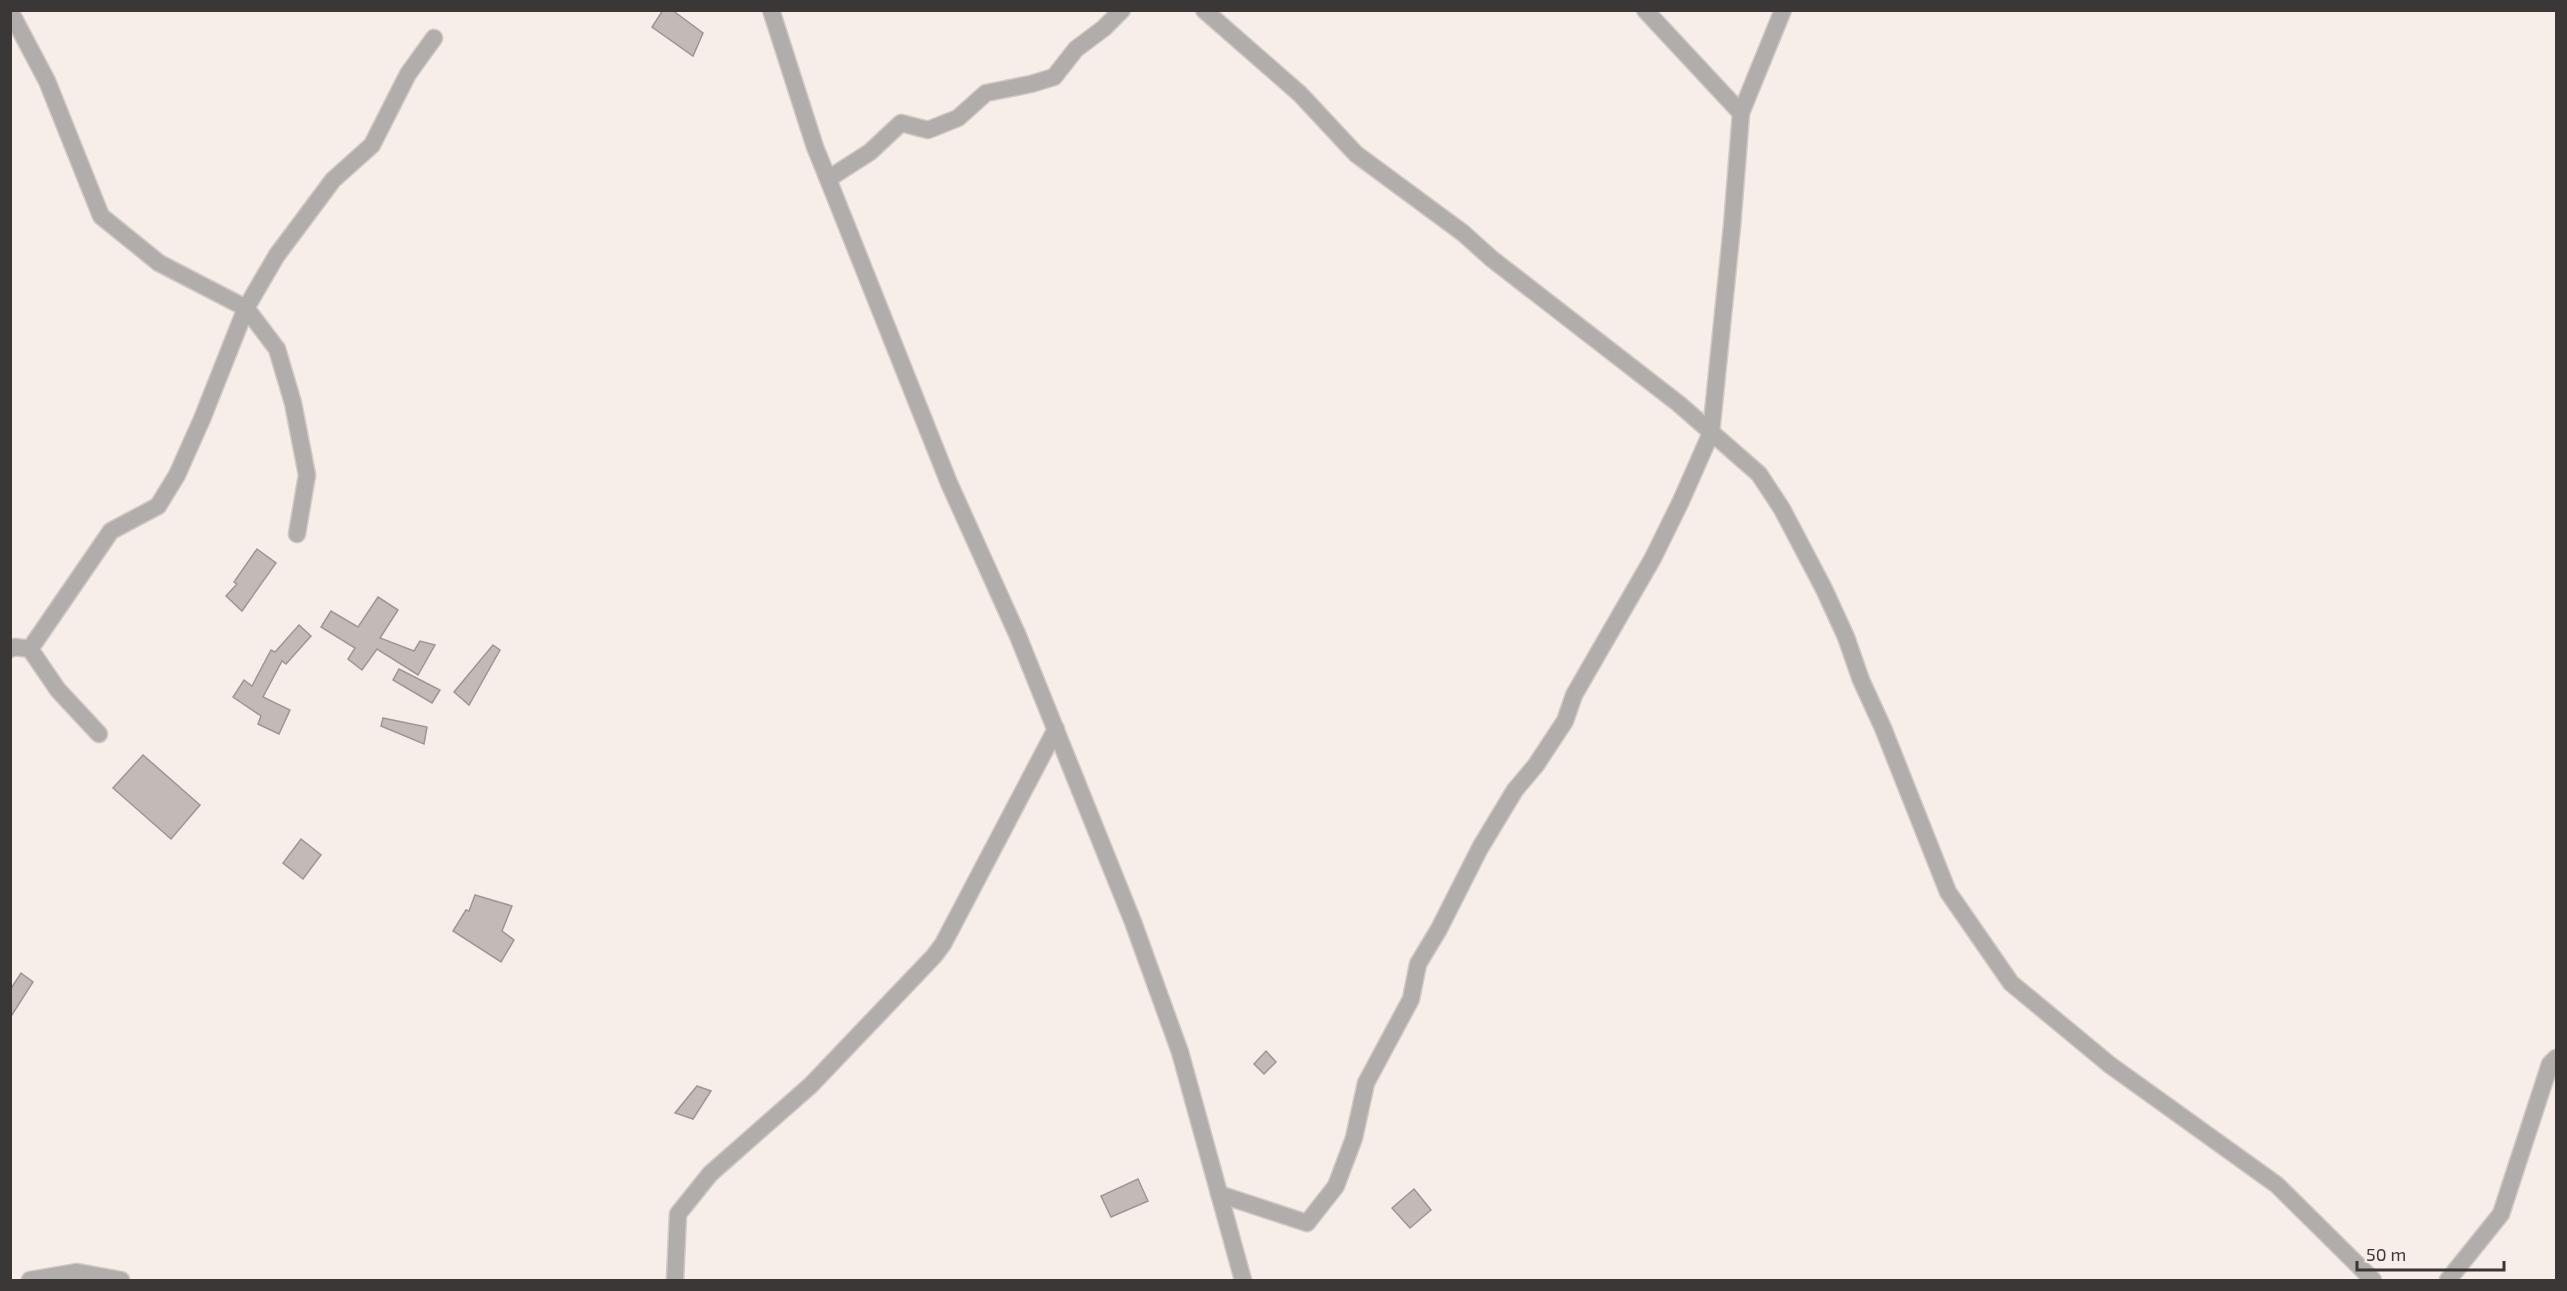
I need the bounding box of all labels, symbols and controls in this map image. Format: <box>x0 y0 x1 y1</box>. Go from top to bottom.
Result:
scale bar <box>2357 1234 2504 1272</box>
text: 50 m <box>2366 1243 2406 1265</box>

